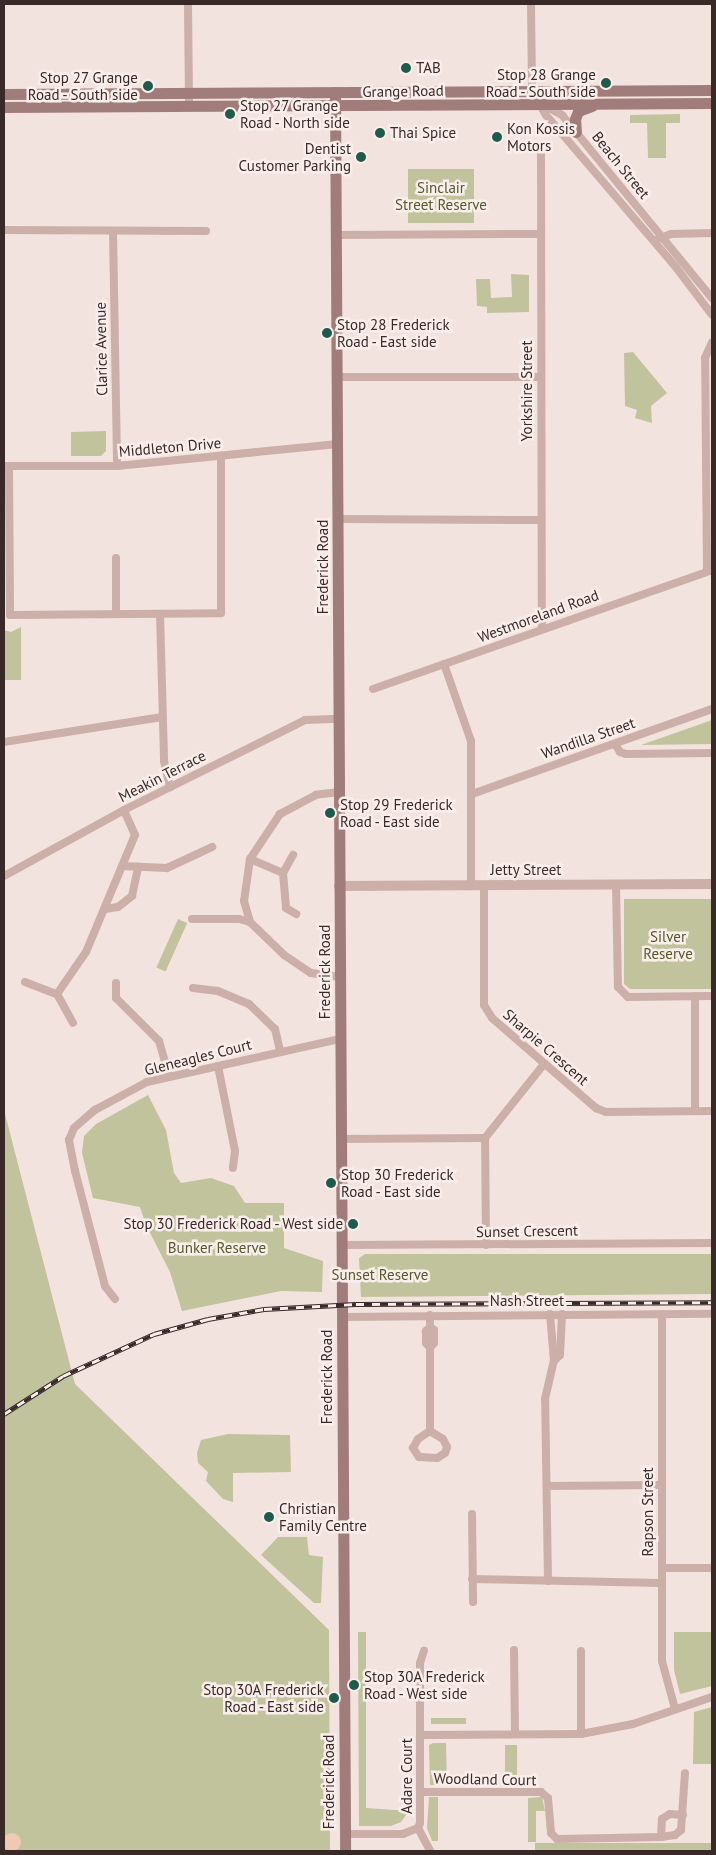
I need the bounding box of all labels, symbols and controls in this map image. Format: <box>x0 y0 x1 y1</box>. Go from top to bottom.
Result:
place label: TAB <box>416 59 441 77</box>
marker: TAB <box>400 62 412 74</box>
place label: Stop 28 Grange Road - South side <box>483 65 596 100</box>
place label: Stop 27 Grange Road - South side <box>25 68 138 103</box>
marker: Stop 28 Grange Road - South side <box>600 77 612 89</box>
marker: Stop 27 Grange Road - South side <box>142 80 154 92</box>
street label: Grange Road <box>362 81 444 101</box>
place label: Stop 27 Grange Road - North side <box>240 96 352 131</box>
marker: Stop 27 Grange Road - North side <box>224 108 236 120</box>
place label: Kon Kossis Motors <box>507 119 575 154</box>
place label: Thai Spice <box>390 124 456 142</box>
marker: Thai Spice <box>374 127 386 139</box>
street label: Beach Street <box>588 128 654 202</box>
marker: Kon Kossis Motors <box>491 131 503 143</box>
place label: Dentist Customer Parking <box>239 139 351 174</box>
marker: Dentist Customer Parking <box>355 151 367 163</box>
park label: Sinclair Street Reserve <box>395 178 487 213</box>
street label: Clarice Avenue <box>91 302 111 396</box>
place label: Stop 28 Frederick Road - East side <box>337 315 450 350</box>
marker: Stop 28 Frederick Road - East side <box>321 327 333 339</box>
street label: Yorkshire Street <box>518 341 536 441</box>
street label: Middleton Drive <box>118 434 222 460</box>
street label: Frederick Road <box>314 520 332 614</box>
street label: Westmoreland Road <box>475 586 601 646</box>
street label: Wandilla Street <box>539 714 637 762</box>
street label: Meakin Terrace <box>115 746 209 806</box>
place label: Stop 29 Frederick Road - East side <box>340 795 453 830</box>
marker: Stop 29 Frederick Road - East side <box>324 807 336 819</box>
street label: Jetty Street <box>490 861 562 879</box>
street label: Frederick Road <box>316 925 334 1019</box>
park label: Silver Reserve <box>643 927 693 962</box>
street label: Sharpie Crescent <box>500 1005 592 1089</box>
street label: Gleneagles Court <box>143 1035 253 1079</box>
place label: Stop 30 Frederick Road - East side <box>341 1165 454 1200</box>
marker: Stop 30 Frederick Road - East side <box>325 1177 337 1189</box>
place label: Stop 30 Frederick Road - West side <box>120 1215 343 1233</box>
marker: Stop 30 Frederick Road - West side <box>347 1218 359 1230</box>
street label: Sunset Crescent <box>476 1221 578 1241</box>
park label: Bunker Reserve <box>168 1239 266 1257</box>
park label: Sunset Reserve <box>332 1266 428 1284</box>
street label: Nash Street <box>490 1292 564 1310</box>
street label: Frederick Road <box>318 1330 336 1424</box>
street label: Rapson Street <box>639 1467 657 1557</box>
place label: Christian Family Centre <box>279 1499 367 1534</box>
marker: Christian Family Centre <box>263 1511 275 1523</box>
place label: Stop 30A Frederick Road - West side <box>364 1667 485 1702</box>
marker: Stop 30A Frederick Road - West side <box>348 1679 360 1691</box>
place label: Stop 30A Frederick Road - East side <box>203 1680 324 1715</box>
marker: Stop 30A Frederick Road - East side <box>328 1692 340 1704</box>
street label: Frederick Road <box>320 1735 338 1829</box>
street label: Adare Court <box>398 1738 416 1814</box>
street label: Woodland Court <box>433 1769 537 1789</box>

